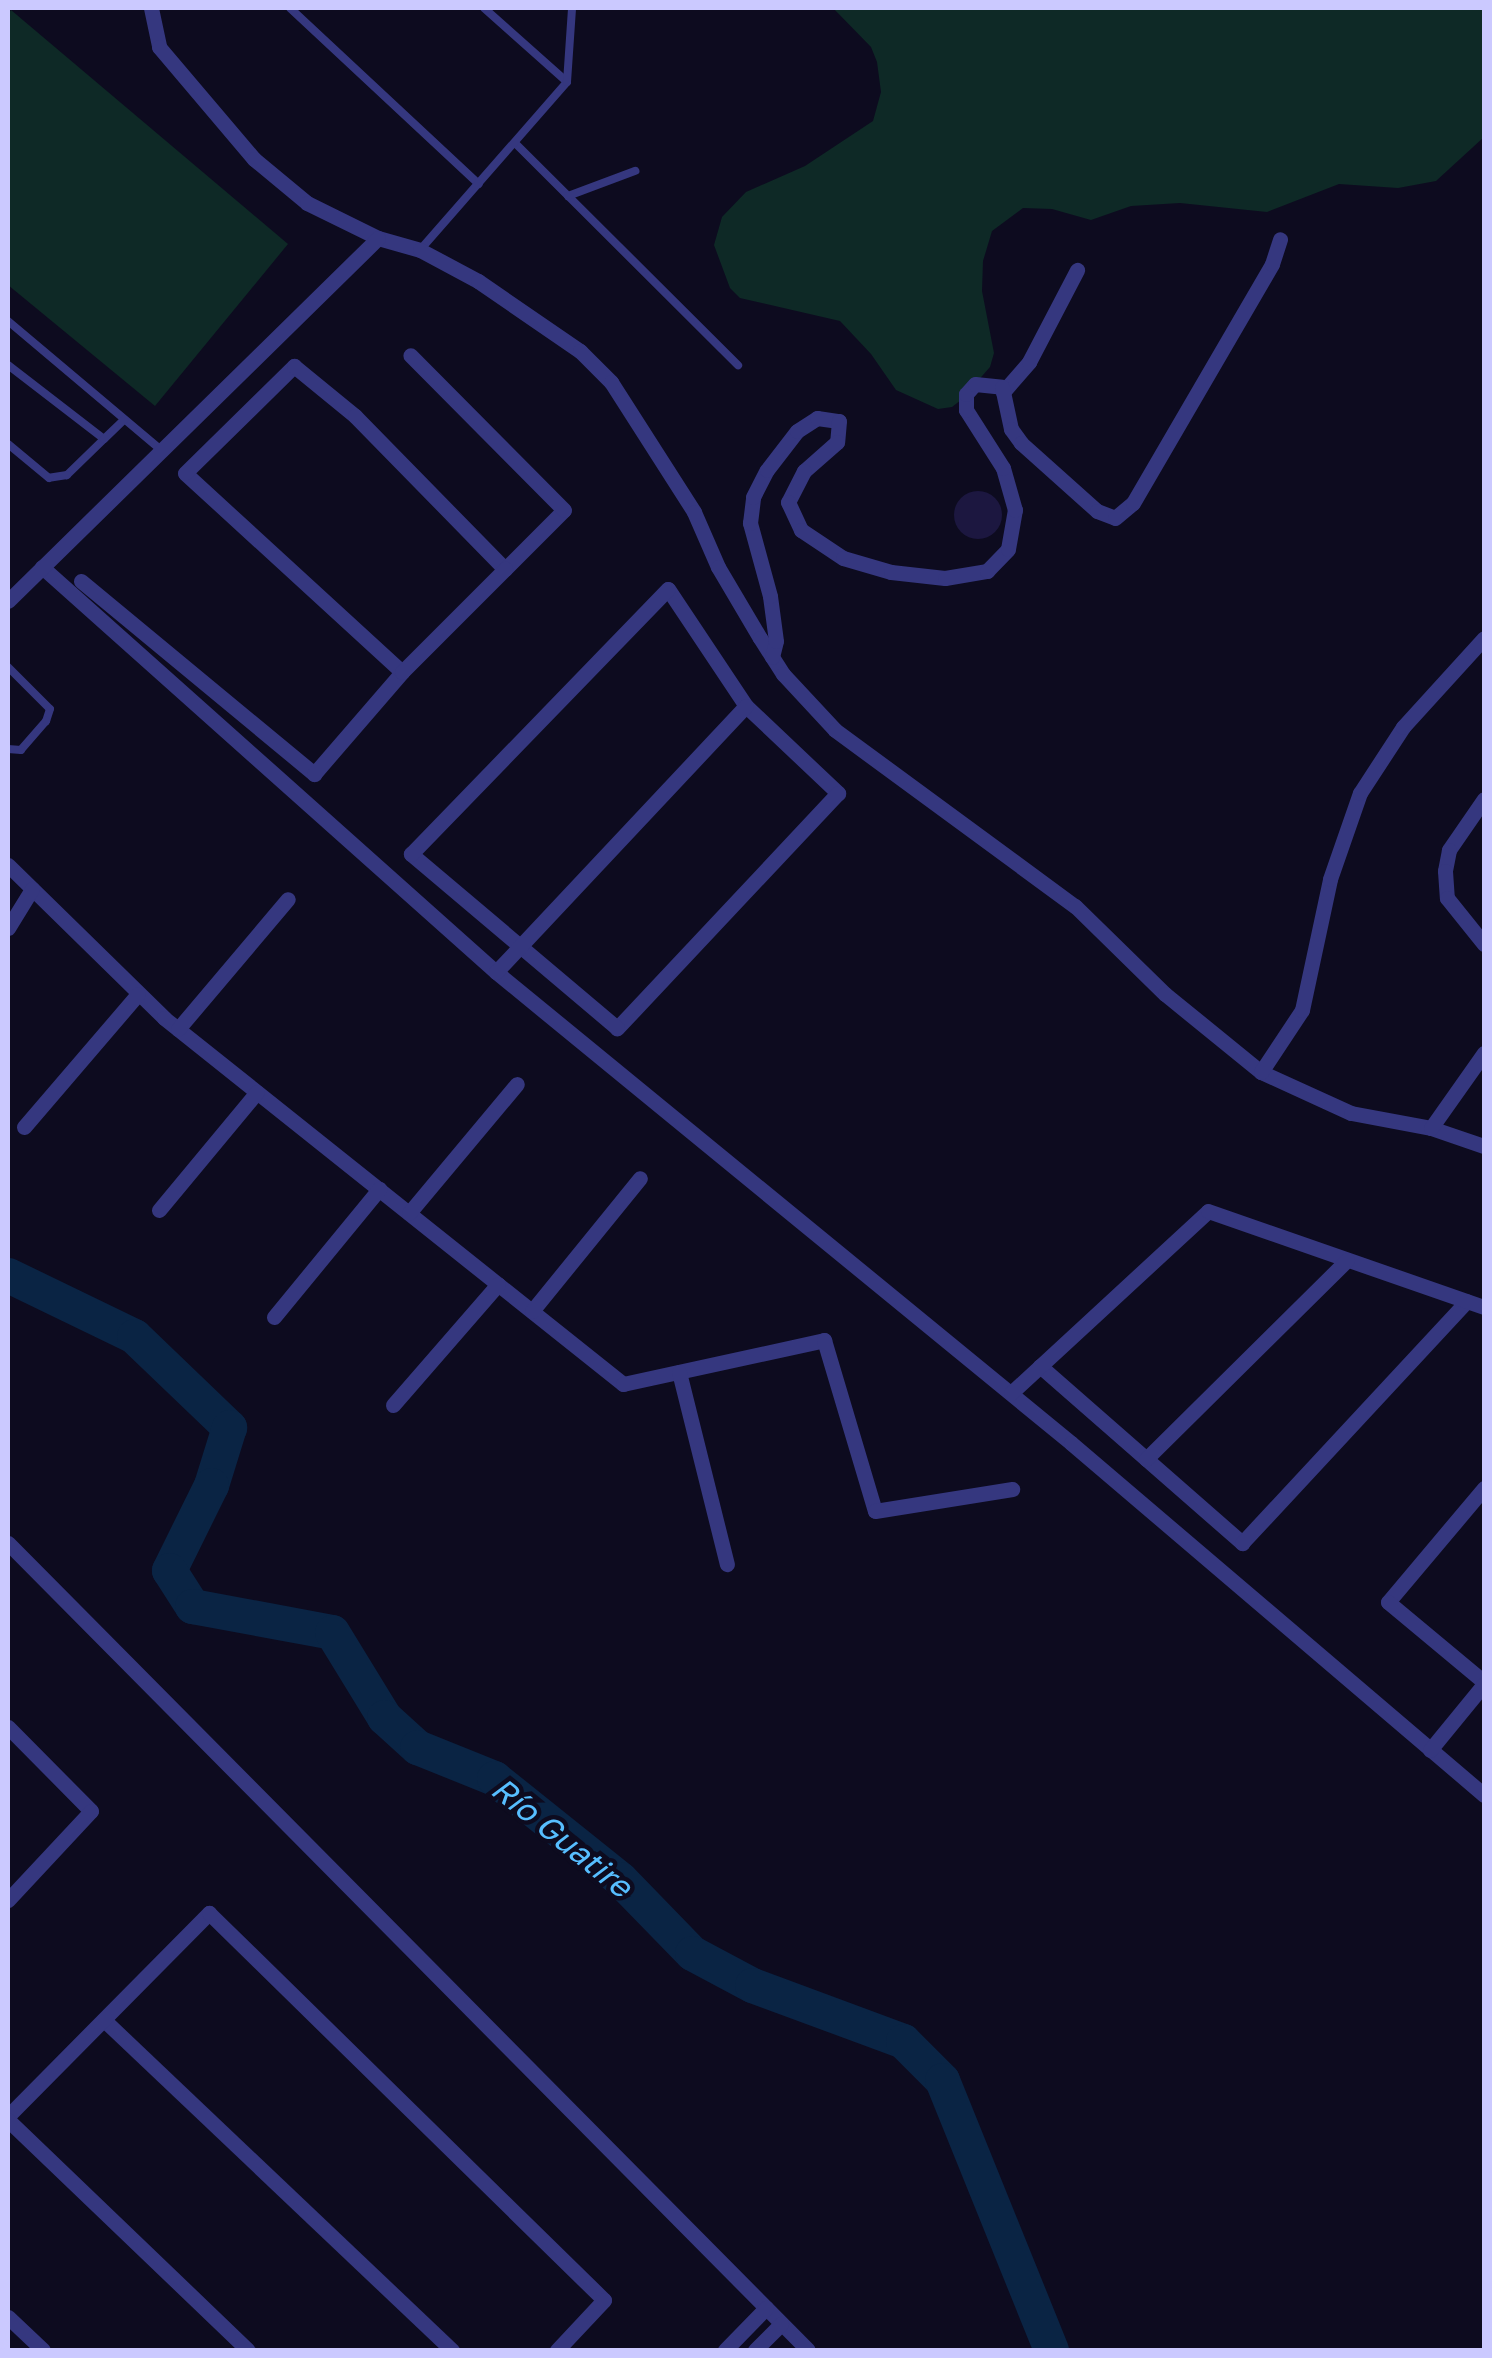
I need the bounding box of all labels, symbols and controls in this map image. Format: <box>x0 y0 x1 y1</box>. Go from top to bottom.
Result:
water label: Río Guatire <box>484 1769 640 1905</box>

